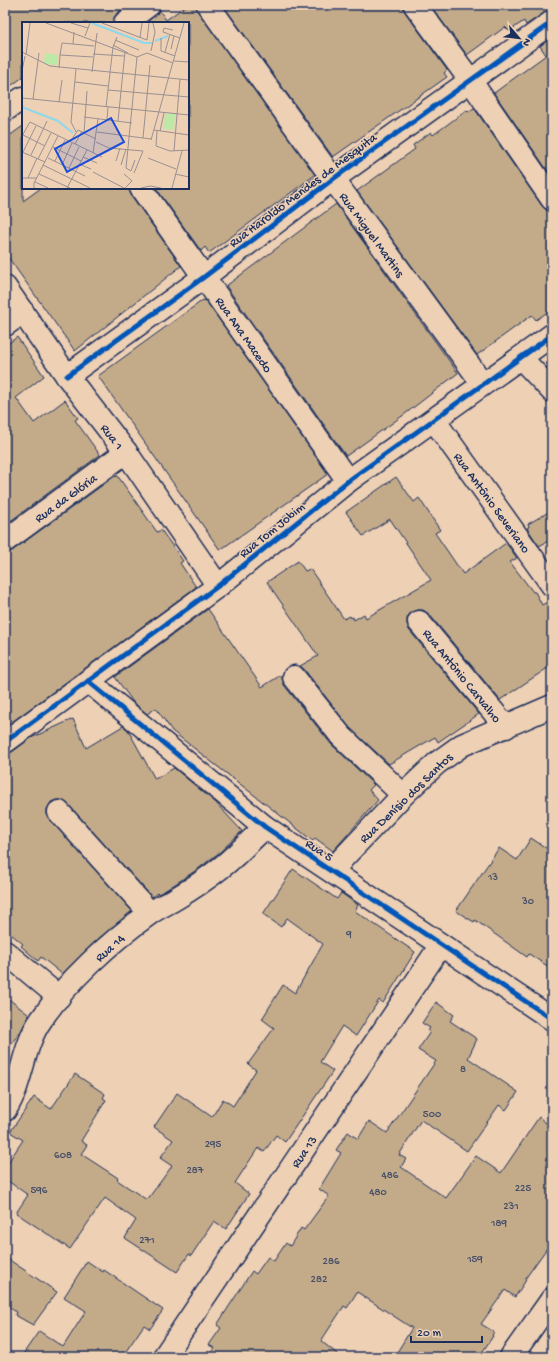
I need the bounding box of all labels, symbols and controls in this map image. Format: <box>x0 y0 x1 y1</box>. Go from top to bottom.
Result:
north arrow <box>499 18 539 58</box>
inset map <box>22 22 189 189</box>
text: N <box>519 36 533 48</box>
street label: Rua Haroldo Mendes de Mesquita <box>227 130 381 251</box>
street label: Rua Miguel Martins <box>335 190 407 282</box>
street label: Rua Ana Macedo <box>211 295 275 376</box>
street label: Rua 1 <box>96 422 126 453</box>
street label: Rua Antônio Severiano <box>449 450 533 557</box>
street label: Rua da Glória <box>32 471 101 527</box>
street label: Rua Tom Jobim <box>237 500 308 562</box>
street label: Rua Antônio Carvalho <box>419 627 504 727</box>
street label: Rua Denísio dos Santos <box>357 750 457 847</box>
street label: Rua 5 <box>302 837 335 866</box>
house number: 13 <box>487 872 498 884</box>
house number: 30 <box>521 896 534 908</box>
house number: 9 <box>345 929 352 941</box>
street label: Rua 14 <box>93 932 129 966</box>
house number: 8 <box>460 1064 466 1076</box>
house number: 500 <box>423 1109 441 1121</box>
street label: Rua 13 <box>289 1133 321 1171</box>
house number: 295 <box>205 1139 222 1151</box>
house number: 608 <box>54 1150 72 1162</box>
house number: 287 <box>186 1165 204 1177</box>
house number: 486 <box>382 1170 399 1182</box>
house number: 225 <box>515 1183 531 1195</box>
house number: 596 <box>31 1185 48 1197</box>
house number: 480 <box>369 1187 387 1199</box>
house number: 231 <box>503 1201 519 1213</box>
house number: 189 <box>490 1218 507 1230</box>
house number: 271 <box>139 1235 155 1247</box>
house number: 159 <box>466 1254 483 1266</box>
house number: 286 <box>323 1256 340 1268</box>
house number: 282 <box>311 1274 328 1286</box>
scale bar <box>411 1318 482 1344</box>
text: 20 m <box>417 1327 442 1341</box>

